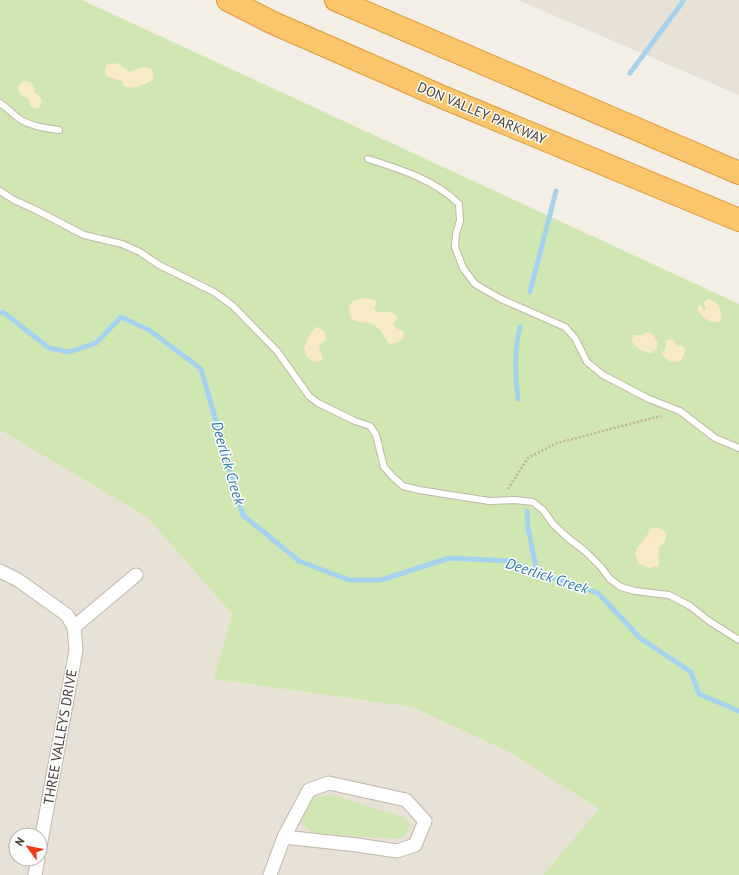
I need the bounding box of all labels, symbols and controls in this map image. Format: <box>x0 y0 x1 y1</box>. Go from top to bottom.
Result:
street label: DON VALLEY PARKWAY <box>415 78 549 148</box>
water label: Deerlick Creek <box>208 419 250 508</box>
water label: Deerlick Creek <box>503 553 592 598</box>
street label: THREE VALLEYS DRIVE <box>39 668 81 806</box>
north arrow <box>8 827 48 867</box>
text: N <box>12 835 27 848</box>

